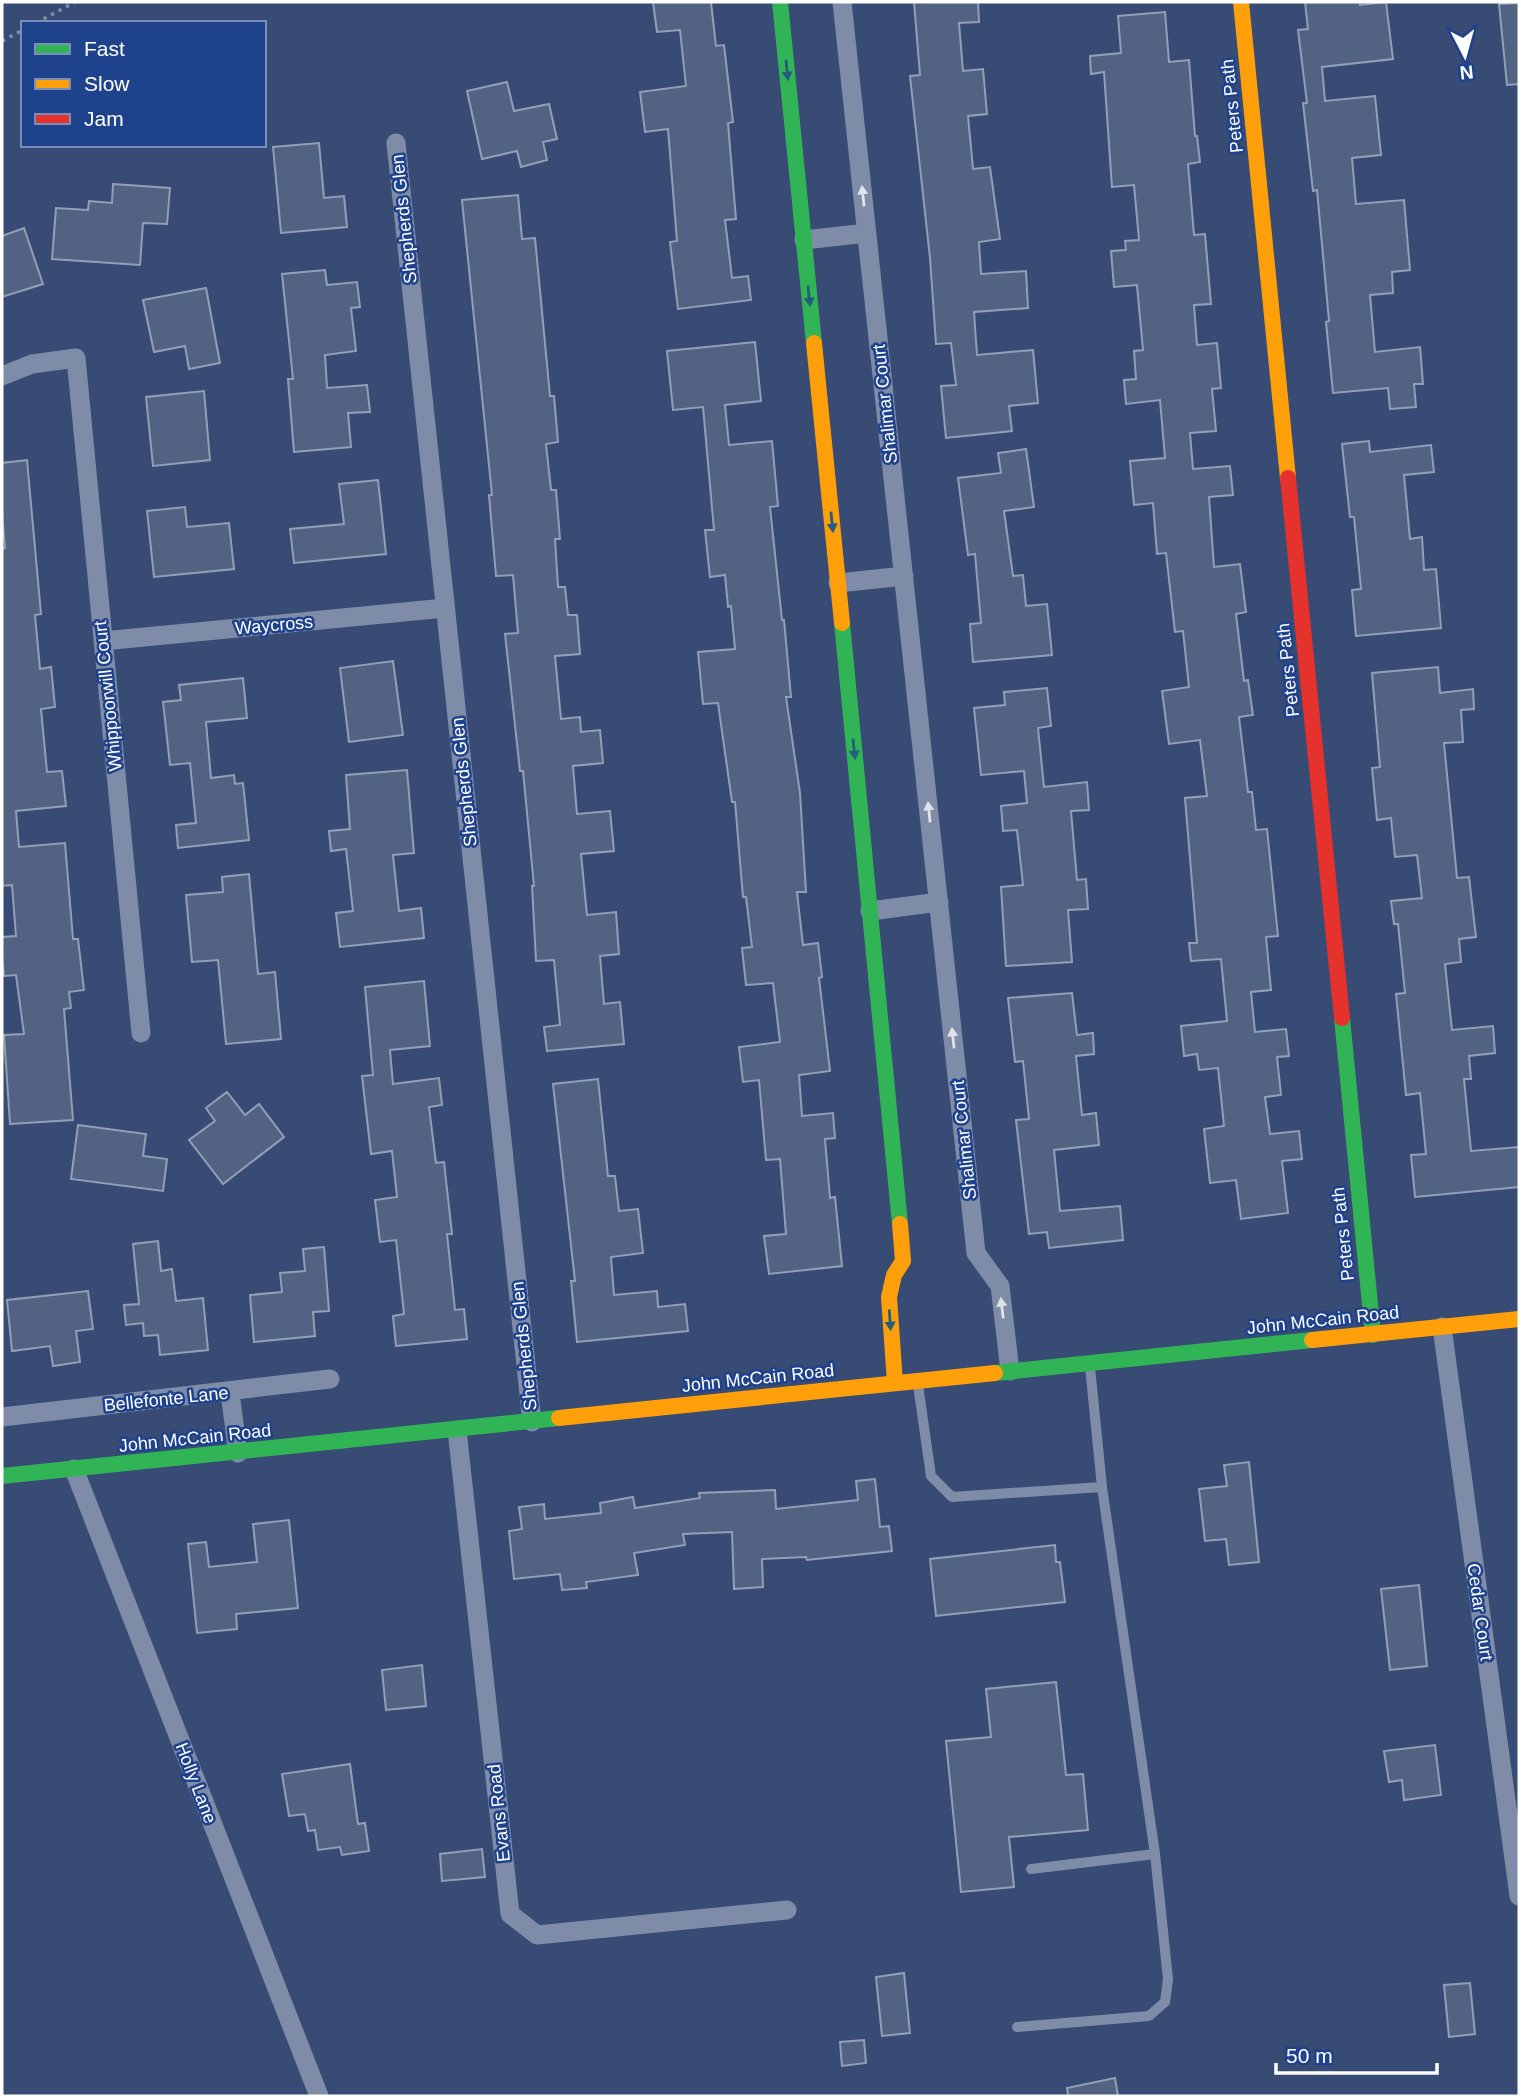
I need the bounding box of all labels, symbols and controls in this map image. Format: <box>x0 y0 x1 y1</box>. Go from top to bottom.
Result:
legend <box>21 21 266 147</box>
north arrow <box>1430 21 1500 91</box>
text: Fast <box>84 37 125 60</box>
street label: Peters Path <box>1217 58 1247 154</box>
one-way arrow <box>782 59 793 81</box>
text: N <box>1459 61 1475 84</box>
text: Slow <box>84 72 130 95</box>
text: Jam <box>84 107 124 130</box>
street label: Shepherds Glen <box>387 153 421 285</box>
one-way arrow <box>857 185 868 207</box>
one-way arrow <box>804 285 815 307</box>
street label: Shalimar Court <box>869 343 901 465</box>
one-way arrow <box>827 512 838 534</box>
street label: Waycross <box>234 612 314 638</box>
street label: Whippoorwill Court <box>90 620 126 772</box>
street label: Peters Path <box>1273 622 1303 718</box>
street label: Shepherds Glen <box>447 716 481 848</box>
one-way arrow <box>849 738 860 760</box>
one-way arrow <box>923 801 934 823</box>
one-way arrow <box>947 1027 958 1049</box>
street label: Shalimar Court <box>948 1079 980 1201</box>
street label: Peters Path <box>1328 1186 1358 1282</box>
street label: Shepherds Glen <box>507 1280 541 1412</box>
one-way arrow <box>997 1297 1008 1319</box>
street label: John McCain Road <box>1246 1302 1400 1338</box>
one-way arrow <box>885 1309 896 1331</box>
street label: John McCain Road <box>681 1360 835 1396</box>
street label: Bellefonte Lane <box>103 1383 229 1415</box>
street label: John McCain Road <box>118 1420 272 1456</box>
street label: Cedar Court <box>1463 1562 1497 1662</box>
street label: Holly Lane <box>171 1740 221 1826</box>
street label: Evans Road <box>484 1763 514 1863</box>
scale bar <box>1276 2032 1437 2076</box>
text: 50 m <box>1286 2044 1333 2067</box>

